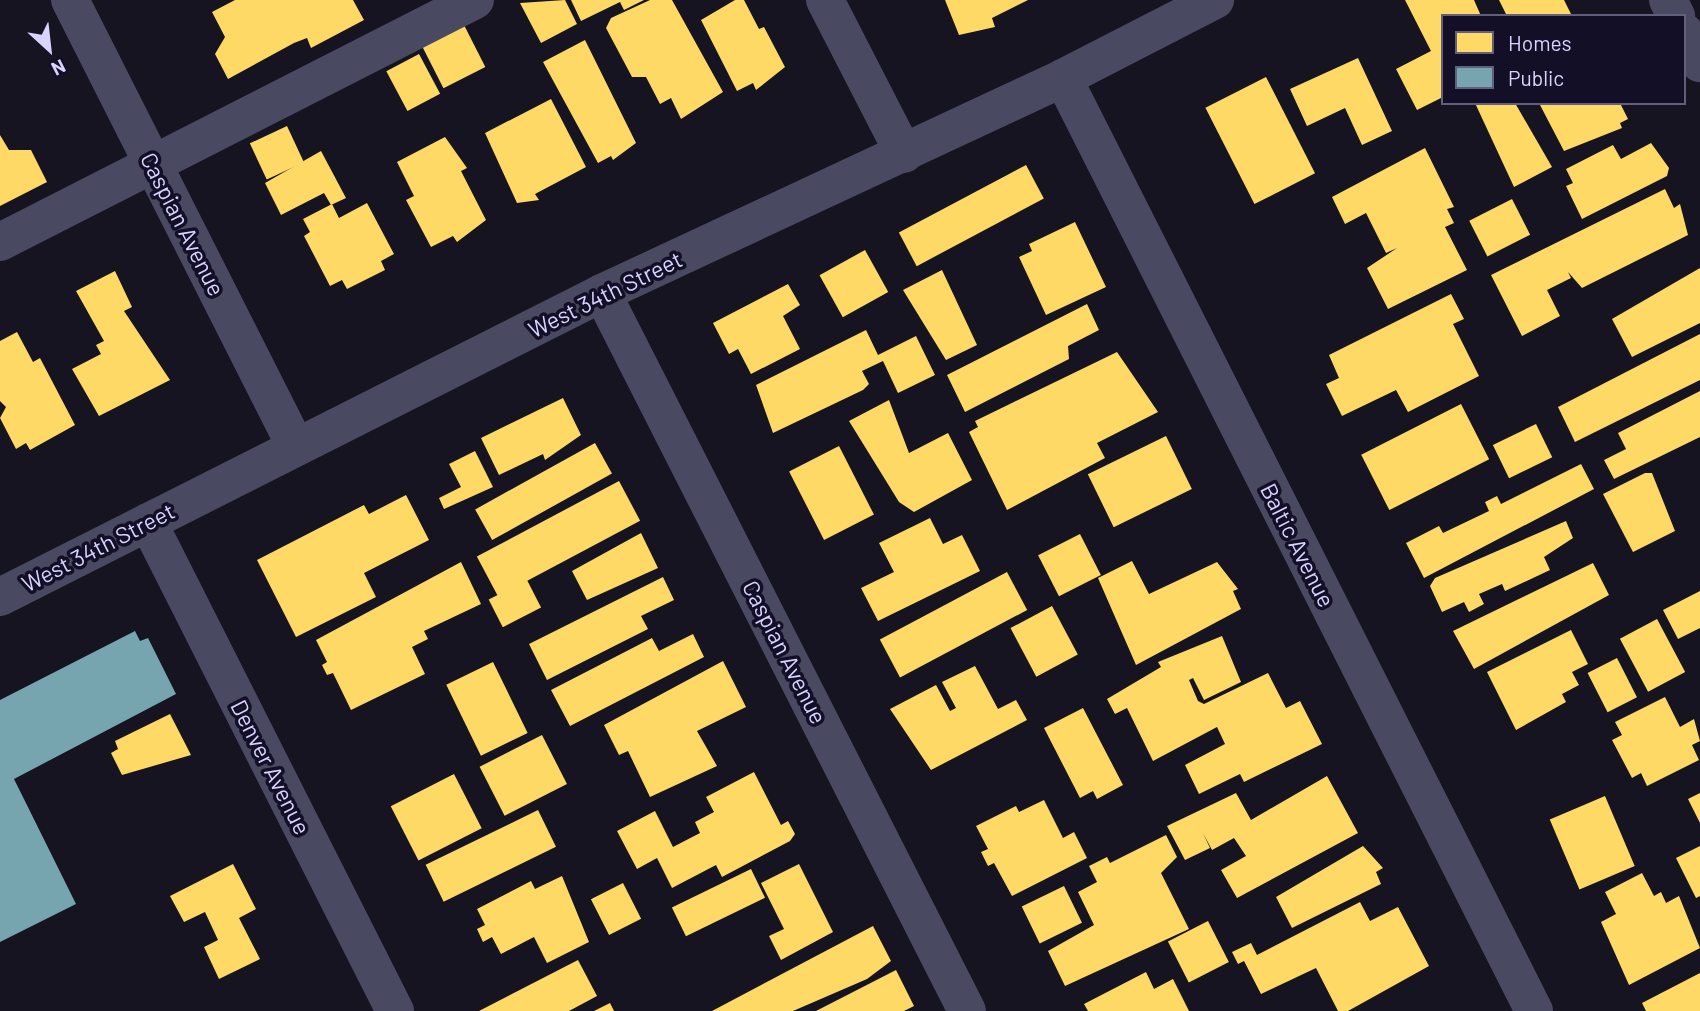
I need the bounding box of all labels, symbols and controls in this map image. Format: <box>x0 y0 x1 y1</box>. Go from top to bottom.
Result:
north arrow <box>14 14 84 84</box>
legend <box>1441 14 1686 105</box>
text: Homes <box>1508 30 1572 55</box>
text: N <box>48 55 70 81</box>
text: Public <box>1508 65 1564 90</box>
street label: Caspian Avenue <box>135 148 231 300</box>
street label: West 34th Street <box>524 245 686 343</box>
street label: Baltic Avenue <box>1255 478 1341 612</box>
street label: West 34th Street <box>17 497 179 597</box>
street label: Caspian Avenue <box>737 576 833 728</box>
street label: Denver Avenue <box>225 695 317 839</box>

